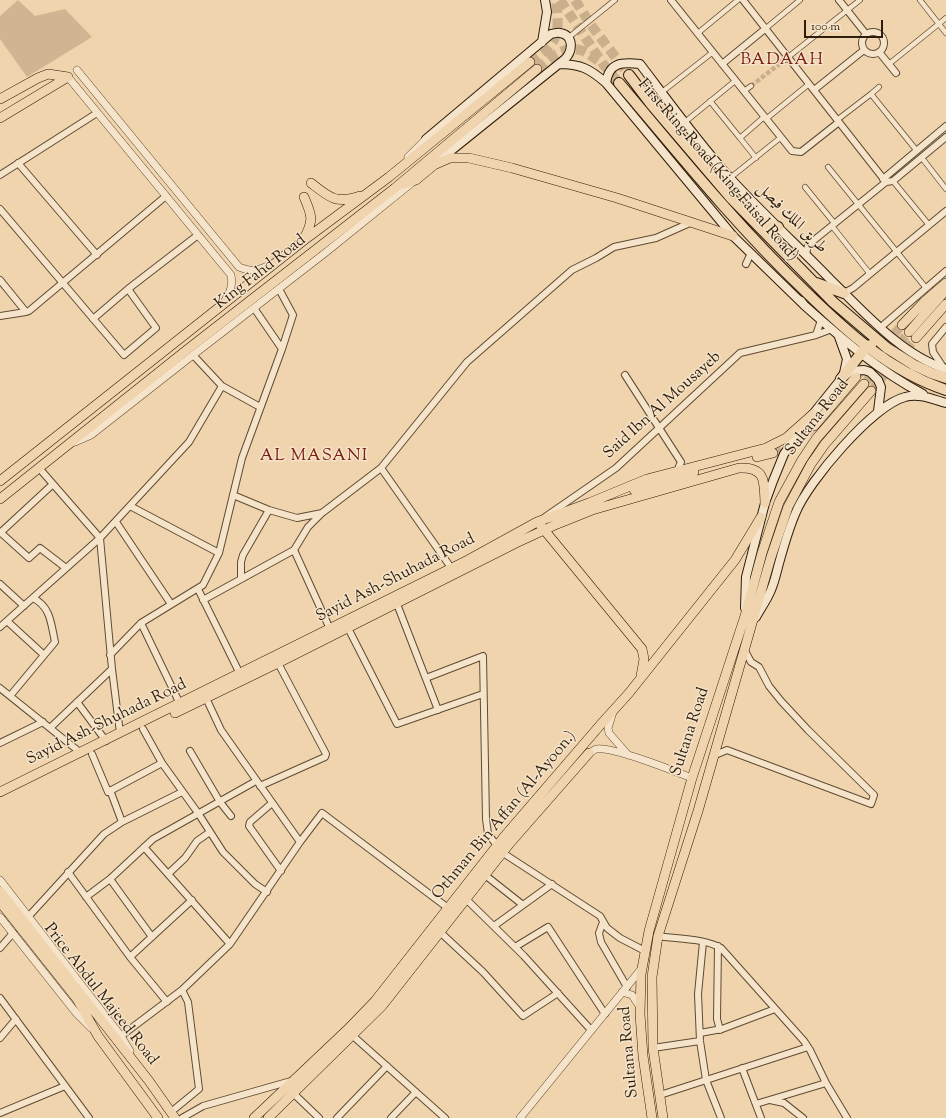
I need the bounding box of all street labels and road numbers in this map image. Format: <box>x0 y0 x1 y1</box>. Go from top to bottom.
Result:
street label: First Ring Road (King Faisal Road) <box>633 76 801 266</box>
street label: طريق الملك فيصل <box>752 180 830 258</box>
street label: King Fahd Road <box>212 231 310 315</box>
street label: Said Ibn Al Mousayeb <box>600 348 726 464</box>
street label: Sultana Road <box>782 376 854 460</box>
street label: Sayid Ash-Shuhada Road <box>313 531 479 627</box>
street label: Sayid Ash-Shuhada Road <box>24 676 190 770</box>
street label: Sultana Road <box>668 685 714 779</box>
street label: Othman Bin Affan (Al-Ayoon.) <box>429 728 581 904</box>
street label: Price Abdul Majeed Road <box>39 920 161 1070</box>
street label: Sultana Road <box>616 1005 644 1099</box>

